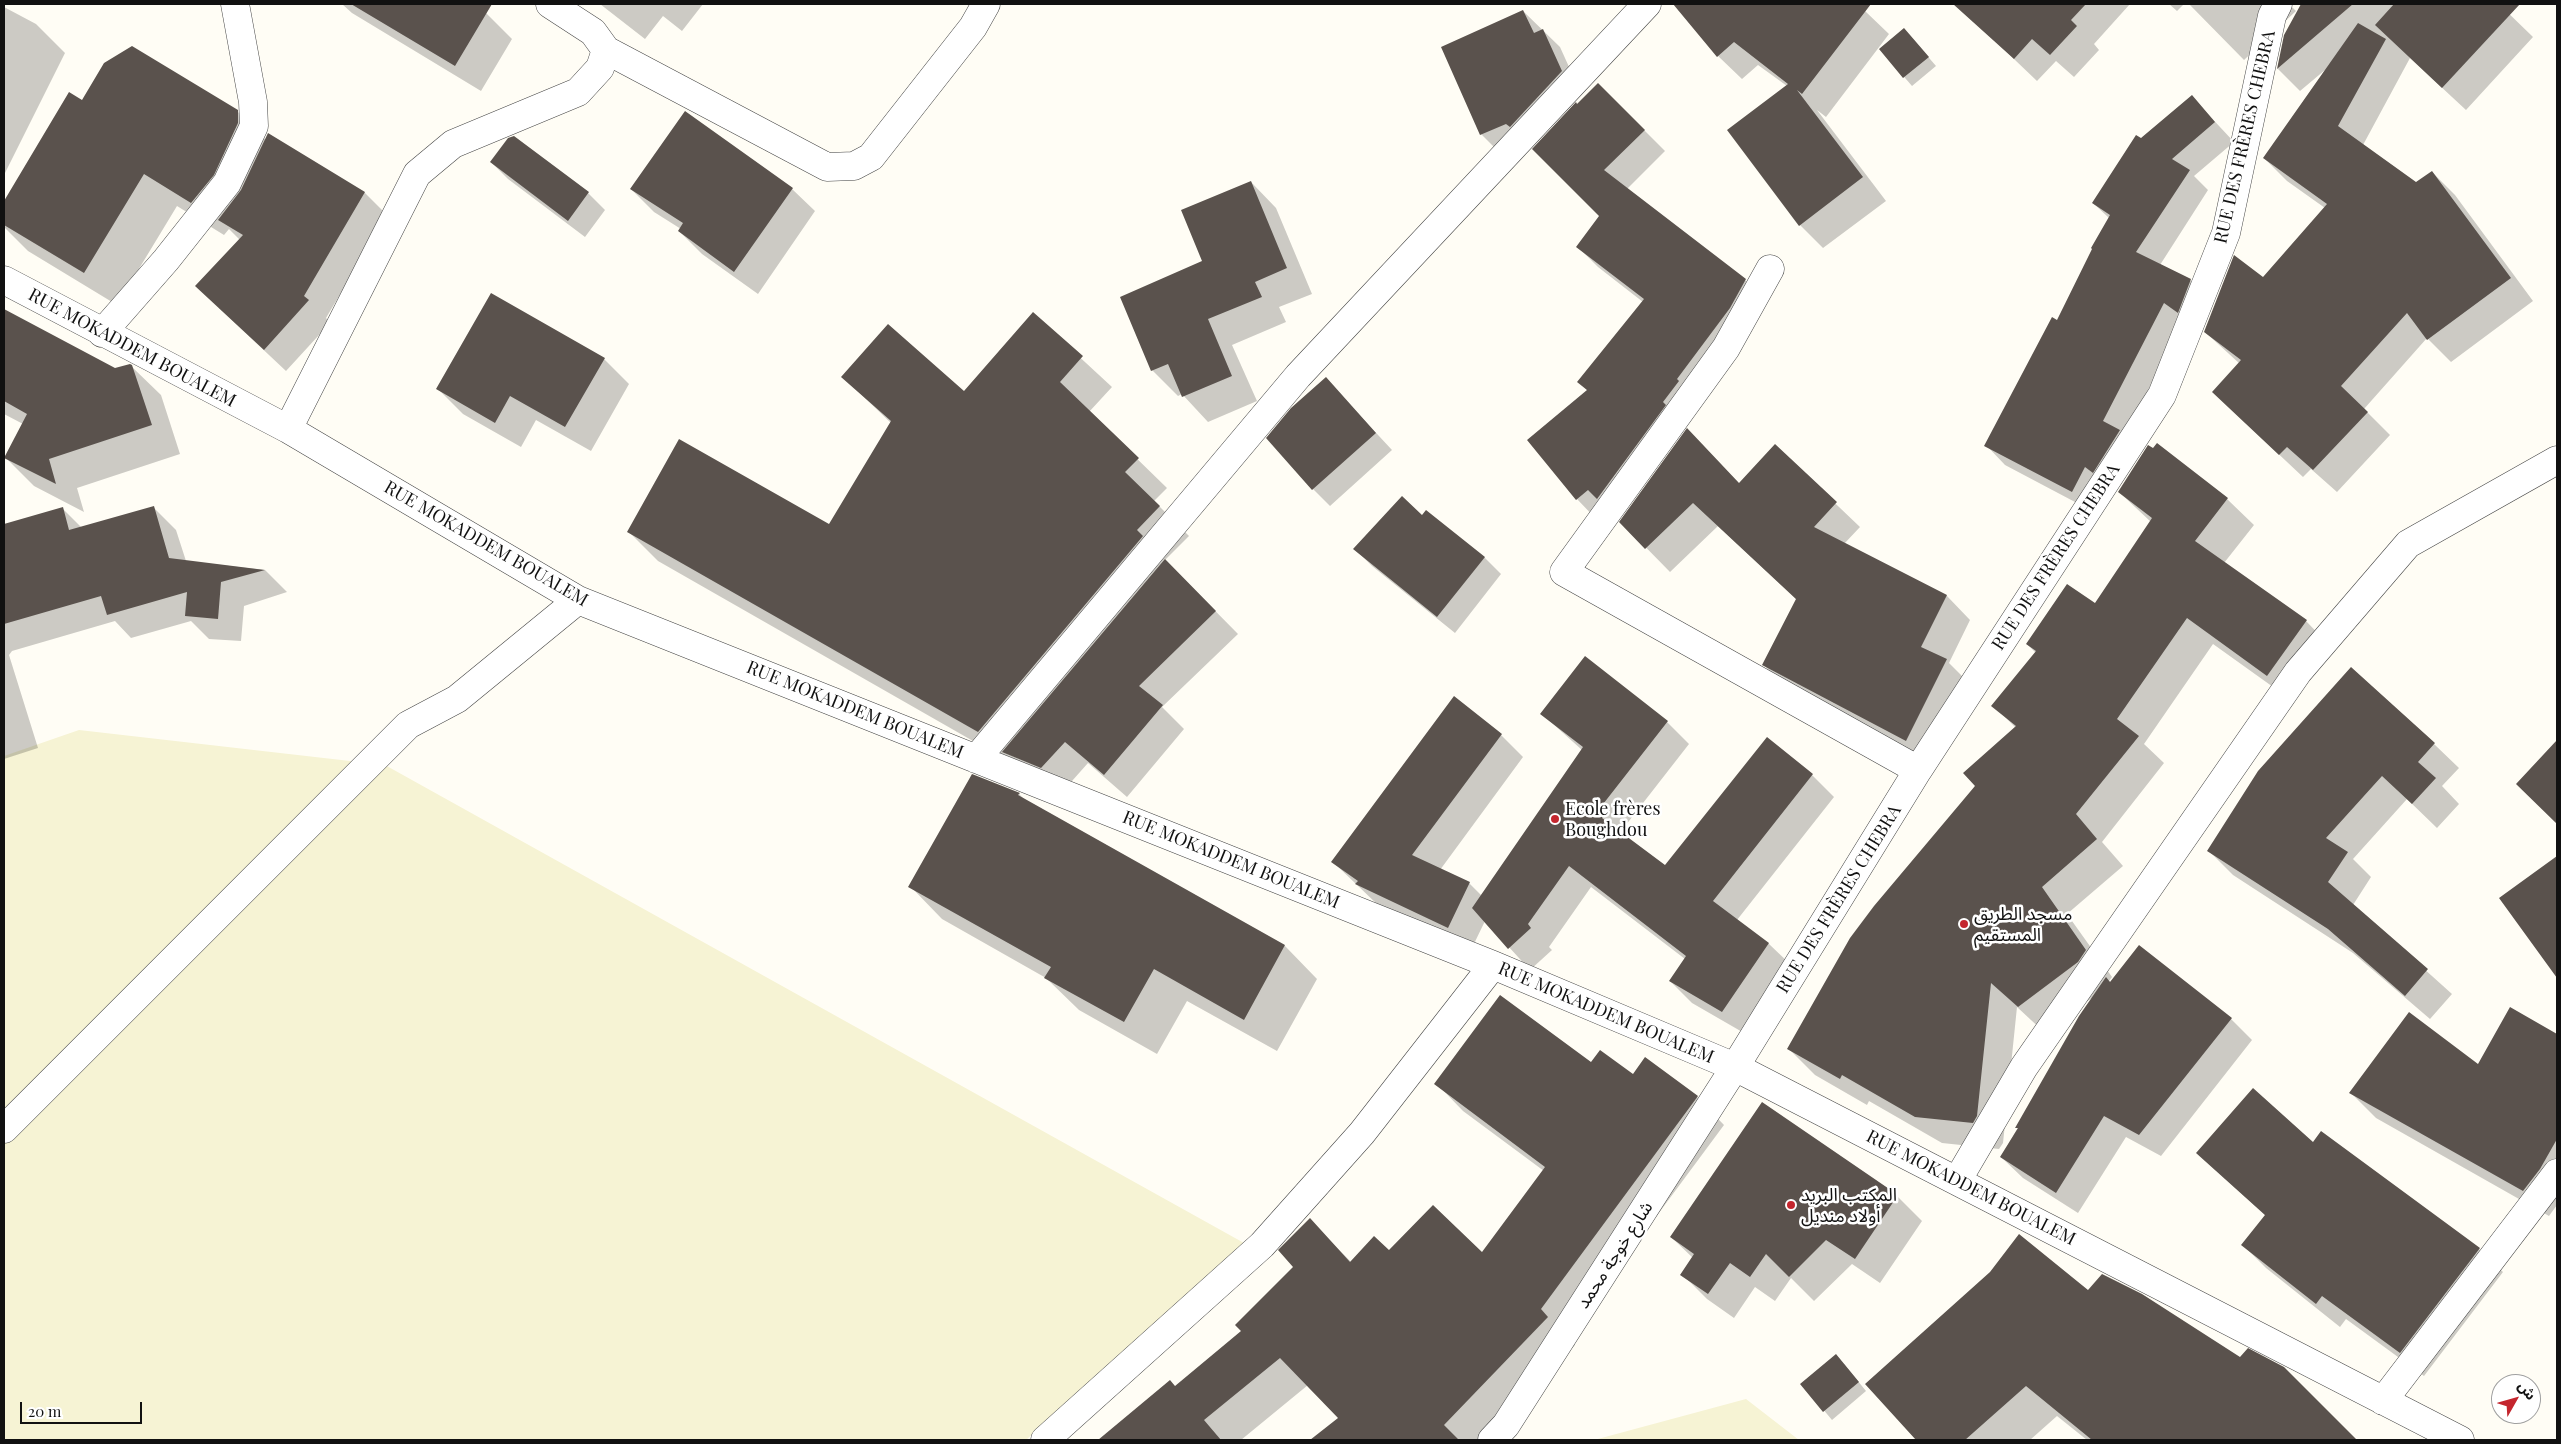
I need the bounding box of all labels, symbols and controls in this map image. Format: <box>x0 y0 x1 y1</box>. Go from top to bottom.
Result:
street label: RUE DES FRÈRES CHEBRA <box>2210 28 2280 246</box>
street label: RUE MOKADDEM BOUALEM <box>25 284 239 412</box>
street label: RUE DES FRÈRES CHEBRA <box>1988 460 2124 654</box>
street label: RUE MOKADDEM BOUALEM <box>380 477 592 611</box>
street label: RUE MOKADDEM BOUALEM <box>743 657 967 763</box>
place label: Ecole frères Boughdou <box>1565 798 1660 841</box>
street label: RUE DES FRÈRES CHEBRA <box>1772 801 1906 997</box>
street label: RUE MOKADDEM BOUALEM <box>1119 807 1343 913</box>
marker: Ecole frères Boughdou <box>1549 813 1561 825</box>
place label: مسجد الطريق المستقيم <box>1974 903 2073 946</box>
marker: مسجد الطريق المستقيم <box>1958 918 1970 930</box>
street label: RUE MOKADDEM BOUALEM <box>1495 958 1717 1068</box>
street label: RUE MOKADDEM BOUALEM <box>1863 1126 2079 1250</box>
place label: المكتب البريد أولاد منديل <box>1801 1184 1897 1226</box>
street label: شارع خوجة محمد <box>1572 1197 1658 1313</box>
marker: المكتب البريد أولاد منديل <box>1785 1199 1797 1211</box>
north arrow <box>2491 1374 2541 1424</box>
text: ش <box>2514 1377 2541 1403</box>
scale bar <box>22 1392 145 1424</box>
text: 20 m <box>28 1401 61 1421</box>

